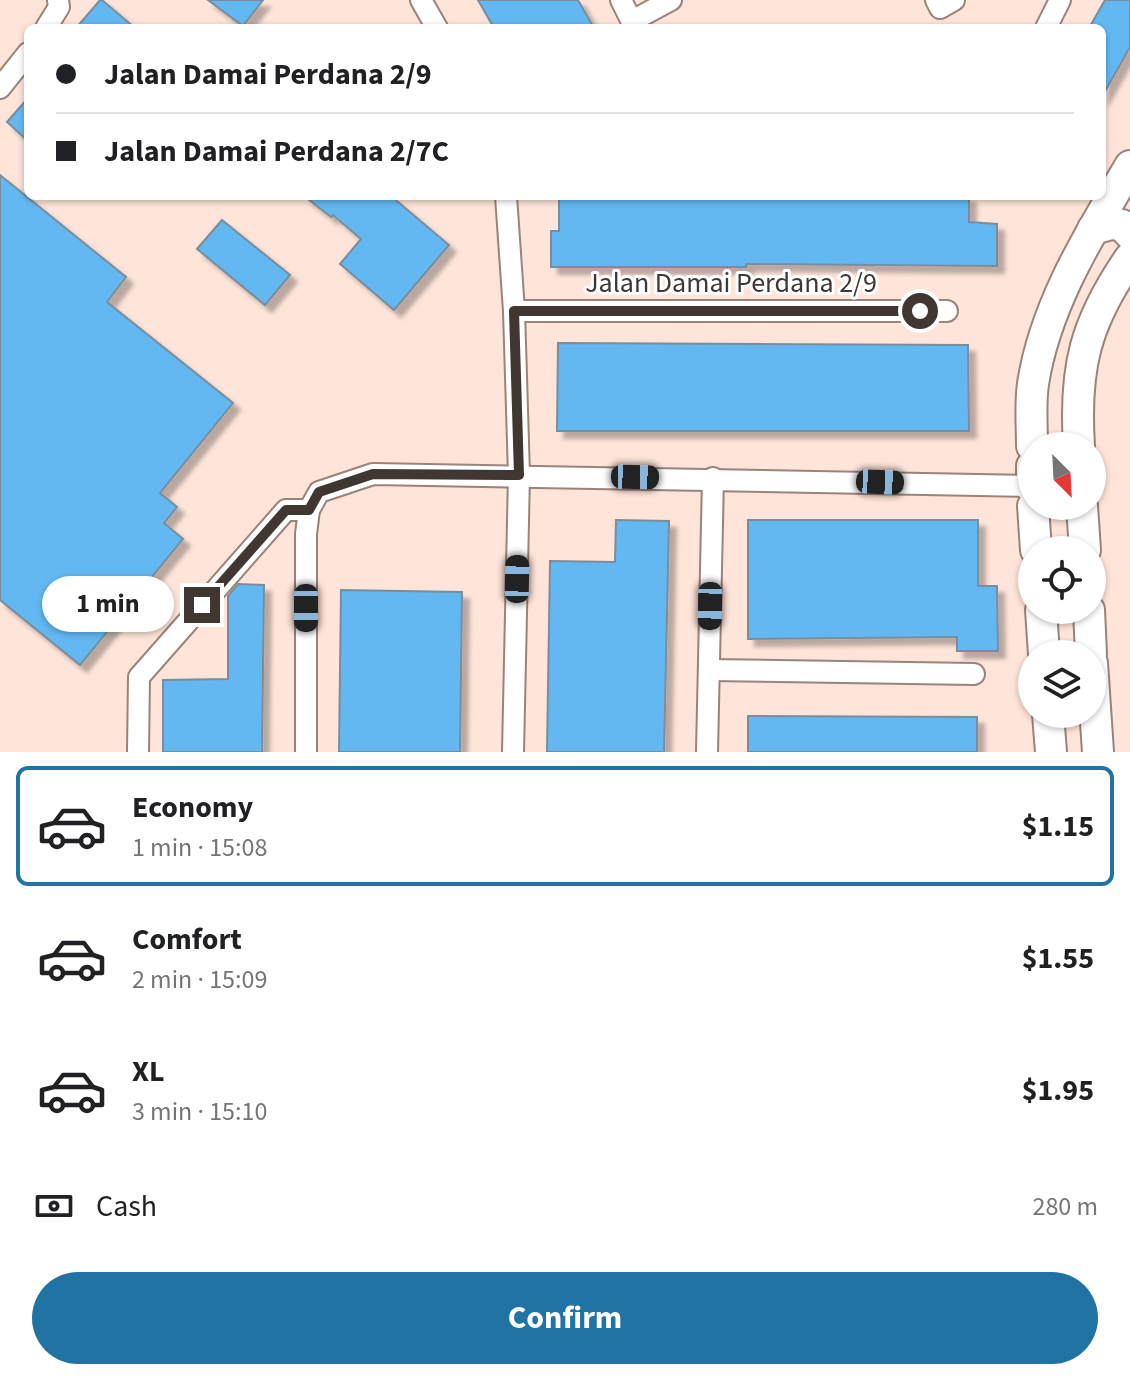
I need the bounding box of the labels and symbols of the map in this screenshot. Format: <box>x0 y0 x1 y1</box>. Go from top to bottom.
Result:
street label: Jalan Damai Perdana 2/9 <box>585 263 877 303</box>
route start <box>902 293 938 329</box>
north arrow <box>1018 432 1106 520</box>
car <box>611 465 659 489</box>
car <box>856 469 904 495</box>
car <box>505 555 529 603</box>
callout: 1 min <box>42 577 174 633</box>
car <box>698 582 722 630</box>
car <box>294 584 318 632</box>
route end <box>184 587 220 623</box>

